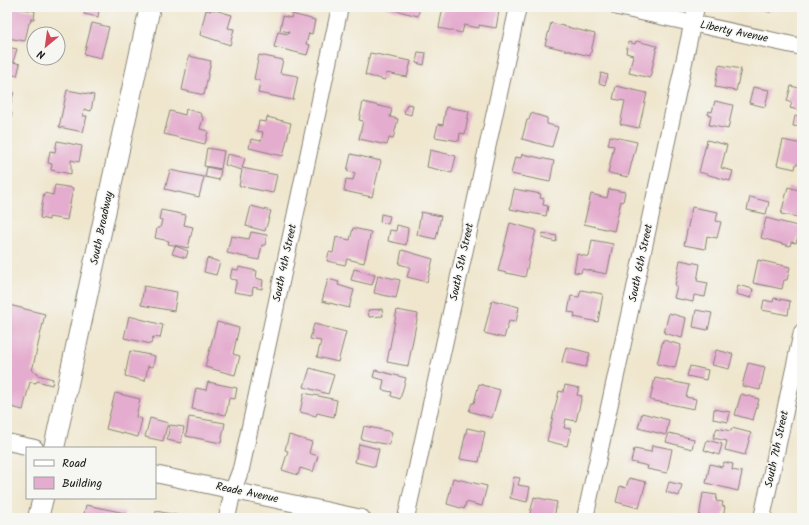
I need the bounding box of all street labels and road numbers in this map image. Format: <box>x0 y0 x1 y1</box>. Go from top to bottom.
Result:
street label: Liberty Avenue <box>698 16 770 48</box>
street label: South Broadway <box>85 189 119 266</box>
street label: South 5th Street <box>445 221 479 303</box>
street label: South 4th Street <box>268 222 302 304</box>
street label: South 6th Street <box>624 222 658 304</box>
street label: South 7th Street <box>760 408 794 489</box>
street label: Reade Avenue <box>214 478 280 508</box>

